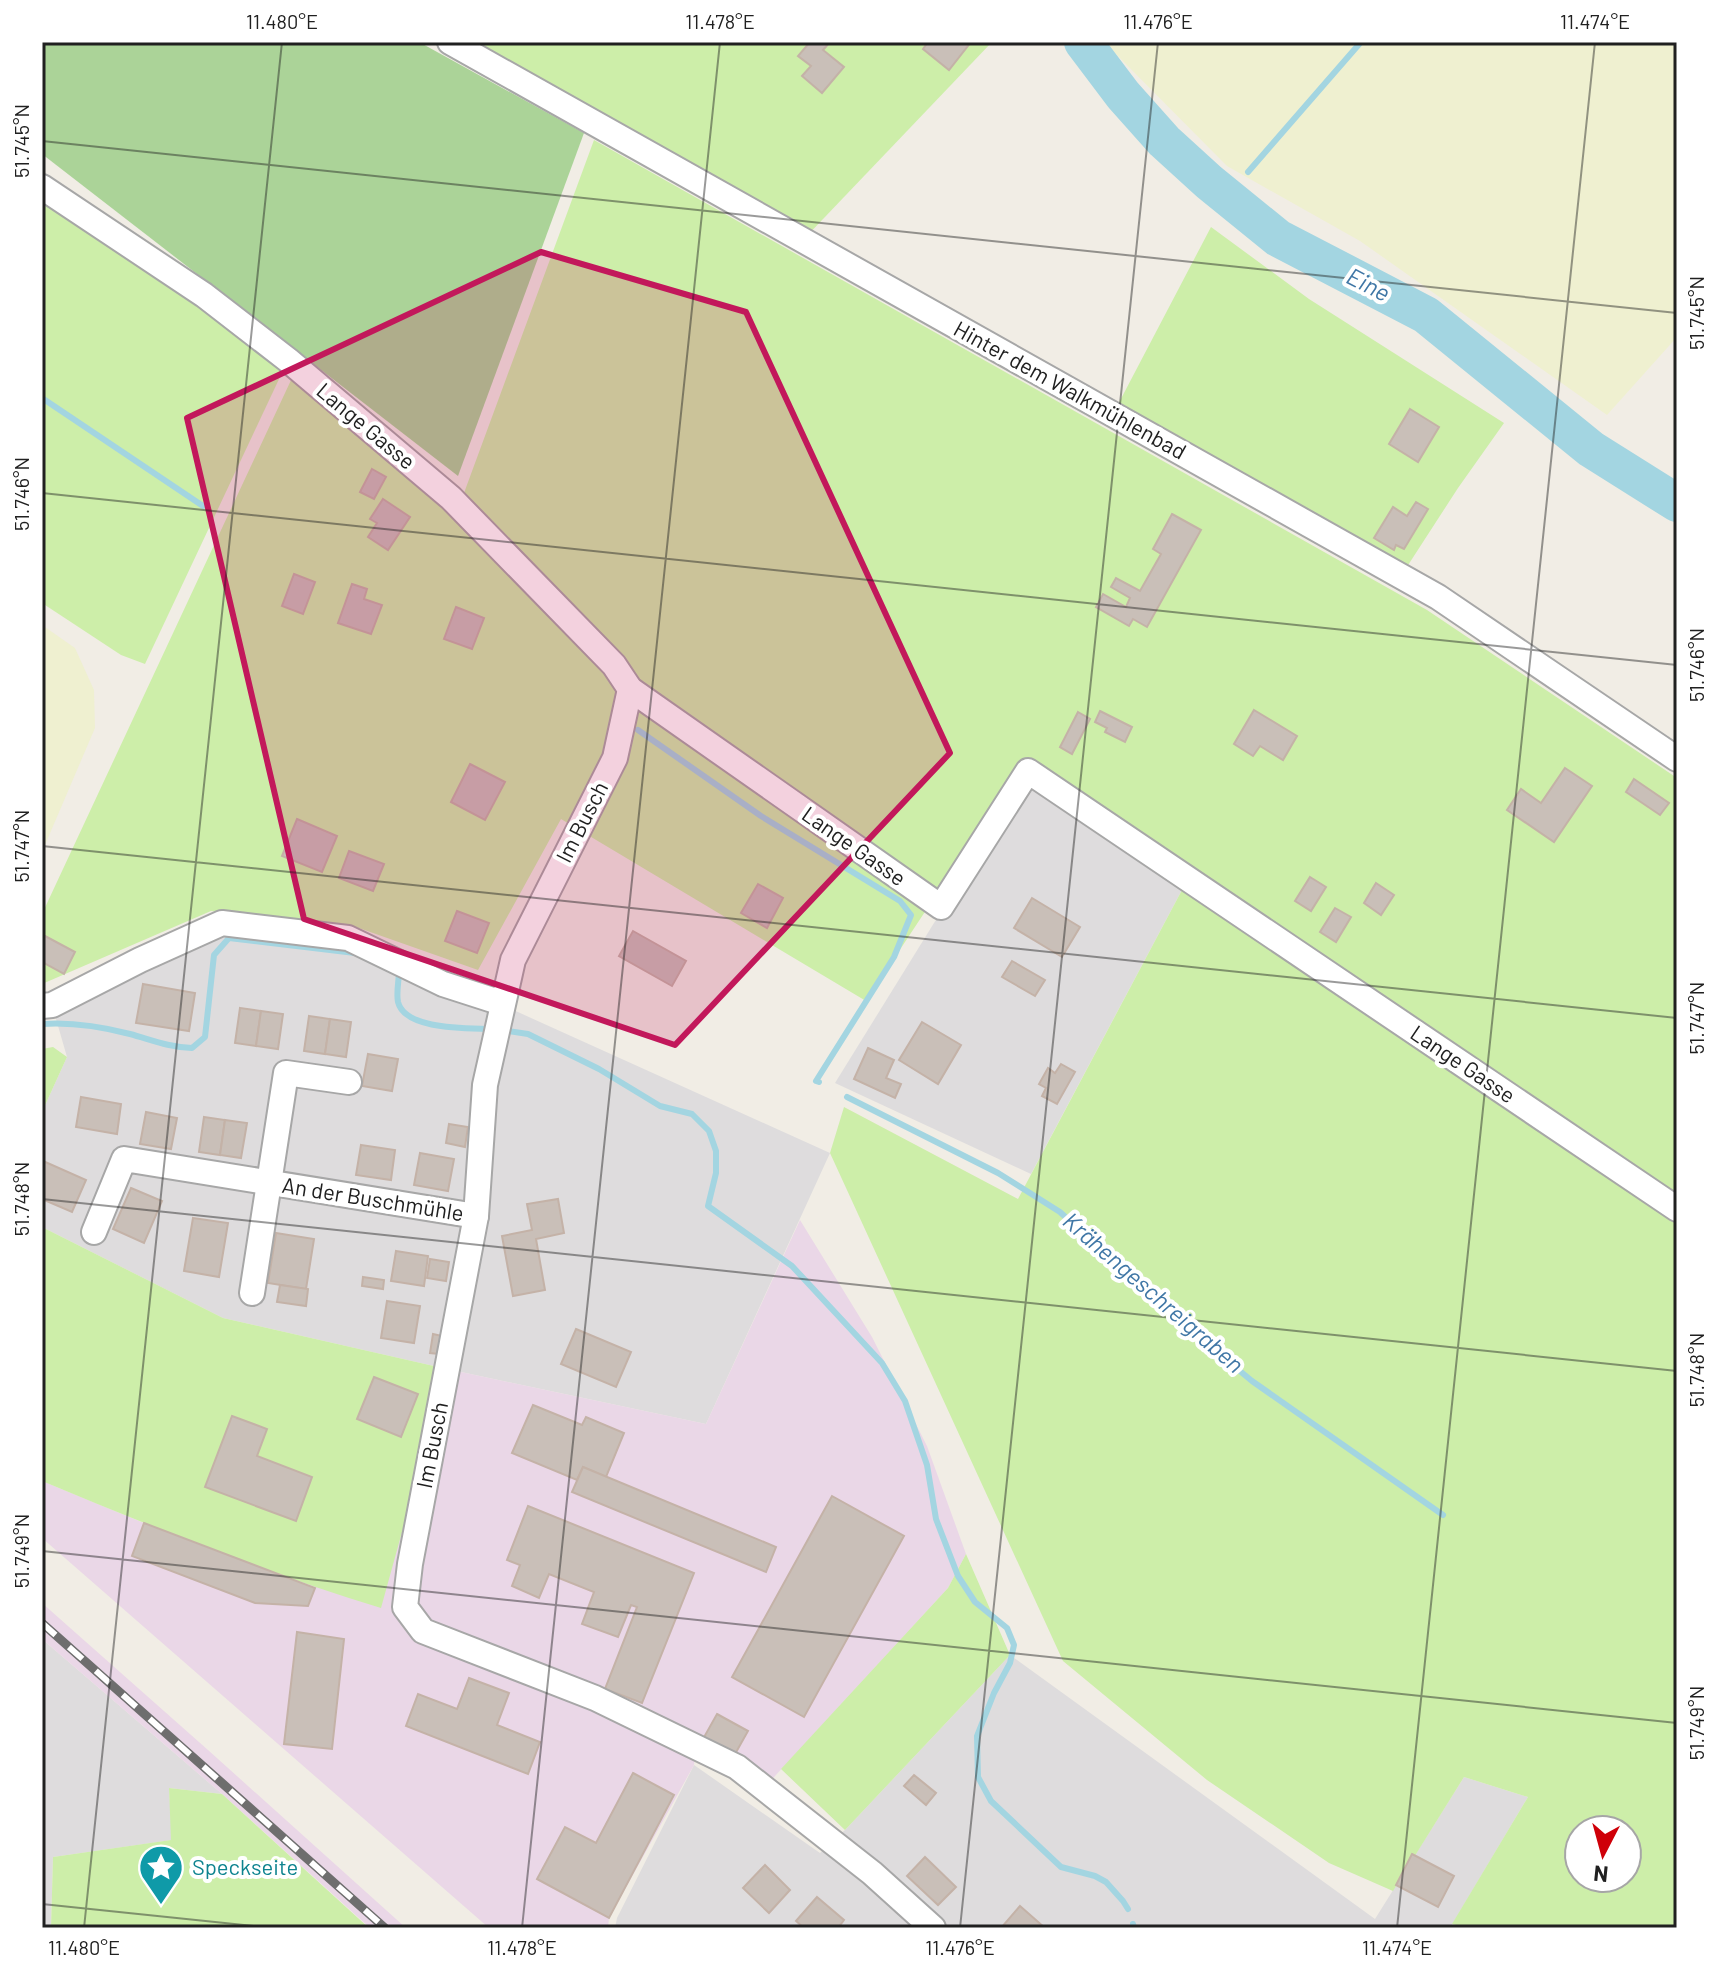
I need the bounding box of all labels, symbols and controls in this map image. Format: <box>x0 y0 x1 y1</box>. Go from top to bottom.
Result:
text: 11.480°E <box>246 9 318 33</box>
text: 11.478°E <box>685 9 755 33</box>
text: 11.476°E <box>1123 9 1193 33</box>
text: 11.474°E <box>1560 9 1630 33</box>
text: 51.745°N <box>9 104 33 178</box>
water label: Eine <box>1342 261 1395 307</box>
text: 51.745°N <box>1684 276 1708 350</box>
street label: Hinter dem Walkmühlenbad <box>950 314 1191 464</box>
street label: Lange Gasse <box>312 377 421 474</box>
text: 51.746°N <box>9 457 33 531</box>
text: 51.746°N <box>1684 628 1708 702</box>
street label: Im Busch <box>550 777 613 866</box>
street label: Lange Gasse <box>798 800 911 890</box>
text: 51.747°N <box>9 810 33 882</box>
text: 51.747°N <box>1684 982 1708 1054</box>
street label: Lange Gasse <box>1406 1019 1521 1108</box>
text: 51.748°N <box>9 1162 33 1236</box>
street label: An der Buschmühle <box>280 1171 466 1225</box>
water label: Krähengeschreigraben <box>1058 1206 1250 1378</box>
text: 51.748°N <box>1684 1333 1708 1407</box>
street label: Im Busch <box>410 1399 452 1490</box>
text: 51.749°N <box>9 1514 33 1588</box>
text: 51.749°N <box>1684 1686 1708 1760</box>
north arrow <box>1563 1814 1643 1894</box>
place icon: Speckseite <box>137 1843 185 1906</box>
place label: Speckseite <box>192 1853 298 1879</box>
text: N <box>1592 1861 1609 1889</box>
text: 11.480°E <box>48 1935 120 1959</box>
text: 11.478°E <box>487 1935 557 1959</box>
text: 11.476°E <box>925 1935 995 1959</box>
text: 11.474°E <box>1362 1935 1432 1959</box>

